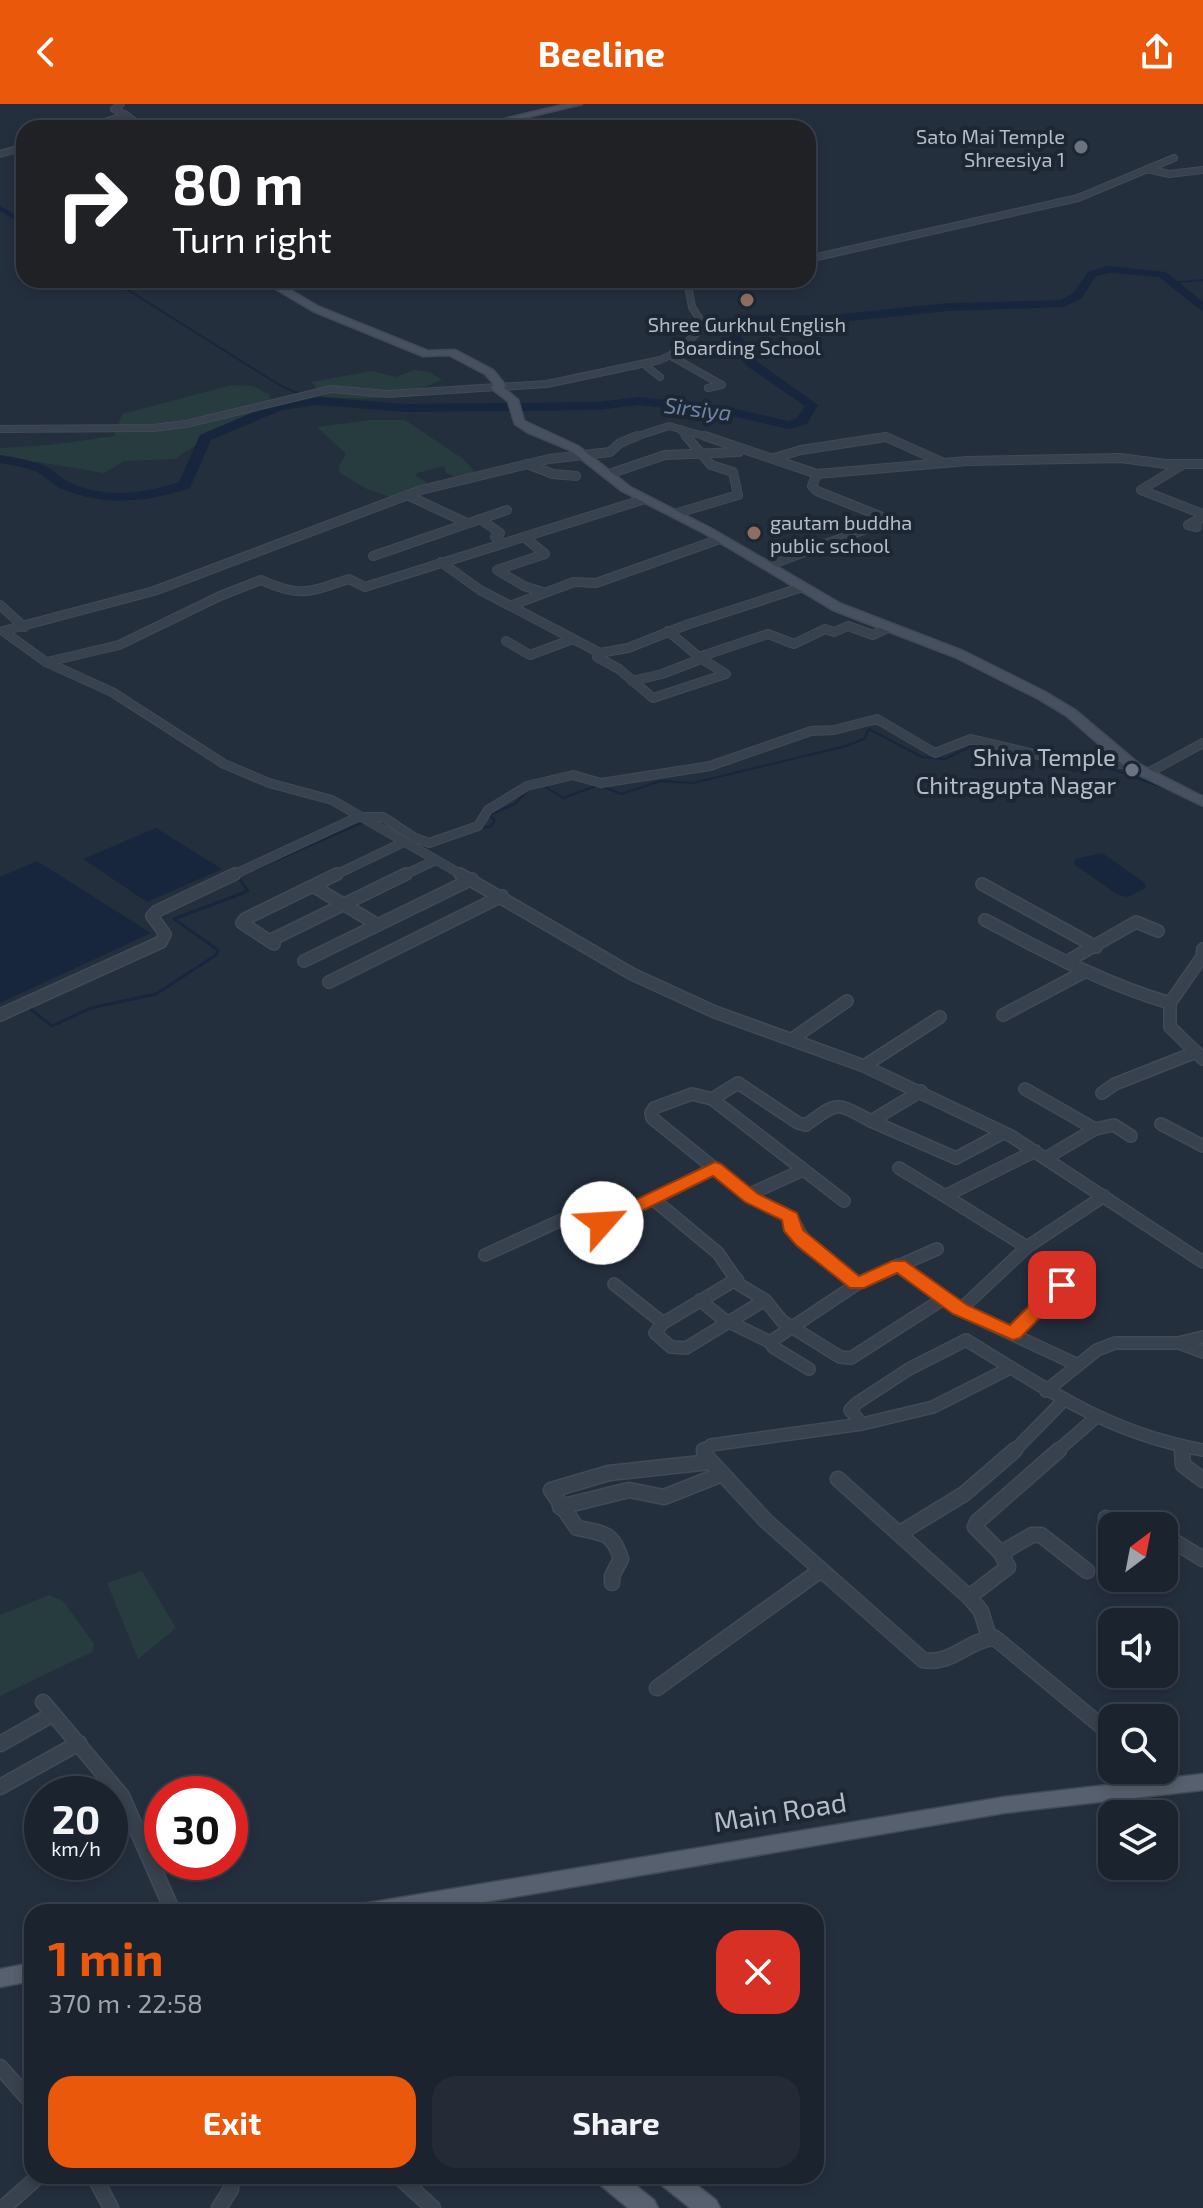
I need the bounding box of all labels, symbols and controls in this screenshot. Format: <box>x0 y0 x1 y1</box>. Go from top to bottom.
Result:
icon: back <box>24 30 68 74</box>
icon: share <box>1135 30 1179 74</box>
text: Beeline <box>538 31 665 74</box>
place label: Sato Mai Temple Shreesiya 1 <box>916 124 1065 171</box>
marker: Sato Mai Temple Shreesiya 1 <box>1072 138 1090 156</box>
text: 80 m <box>172 149 304 216</box>
icon: right <box>40 152 144 256</box>
text: Turn right <box>172 217 332 260</box>
marker: Shree Gurkhul English Boarding School <box>738 291 756 309</box>
place label: Shree Gurkhul English Boarding School <box>648 312 846 359</box>
water label: Sirsiya <box>663 391 733 426</box>
place label: gautam buddha public school <box>770 510 912 557</box>
marker: gautam buddha public school <box>745 524 763 542</box>
place label: Shiva Temple Chitragupta Nagar <box>916 742 1116 799</box>
marker: Shiva Temple Chitragupta Nagar <box>1123 761 1141 779</box>
position arrow <box>560 1181 644 1265</box>
pin <box>1028 1251 1096 1319</box>
icon: arrive <box>1040 1263 1084 1307</box>
north arrow <box>1098 1512 1178 1592</box>
map controls <box>1098 1512 1178 1880</box>
button: sound <box>1098 1608 1178 1688</box>
button: search <box>1098 1704 1178 1784</box>
speed limit sign: 30 <box>144 1776 248 1880</box>
street label: Main Road <box>711 1784 849 1838</box>
text: 20 <box>52 1794 100 1842</box>
button: layers <box>1098 1800 1178 1880</box>
text: km/h <box>51 1836 101 1860</box>
text: 1 min <box>48 1928 164 1986</box>
button: close <box>716 1930 800 2014</box>
text: 370 m · 22:58 <box>48 1987 203 2018</box>
button: Exit <box>48 2076 416 2168</box>
button: Share <box>432 2076 800 2168</box>

